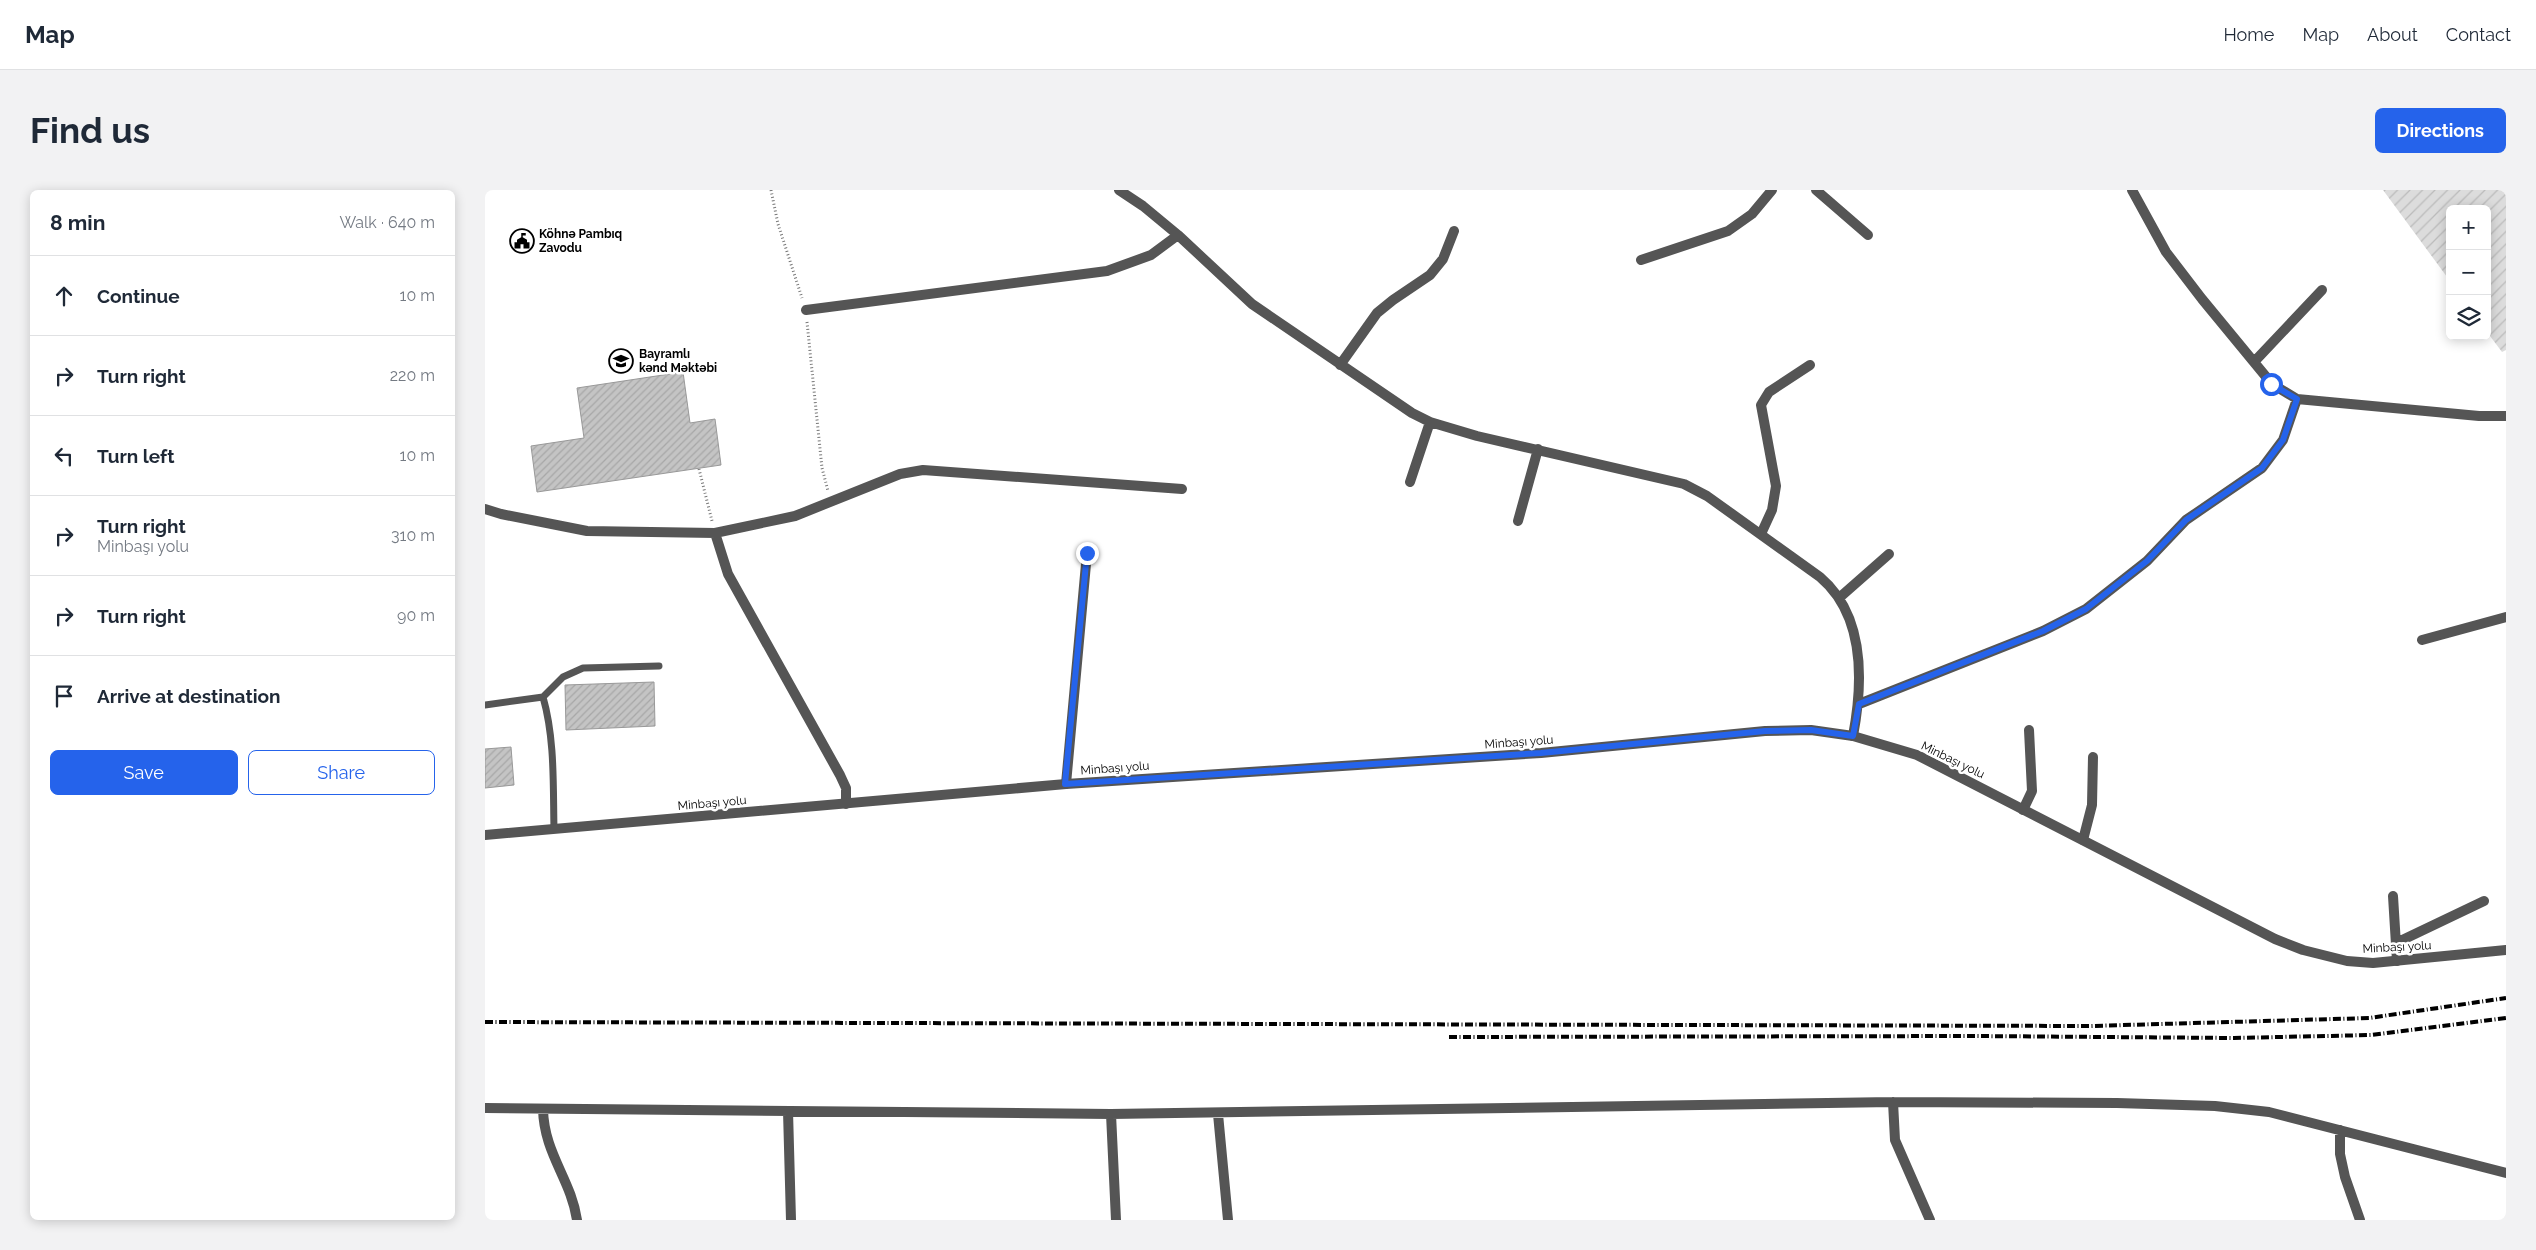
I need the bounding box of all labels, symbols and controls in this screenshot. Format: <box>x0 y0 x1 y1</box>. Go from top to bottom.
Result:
text: Map <box>25 20 75 49</box>
text: Home <box>2223 24 2274 45</box>
text: Map <box>2302 24 2339 45</box>
text: About <box>2367 24 2418 45</box>
text: Contact <box>2446 24 2511 45</box>
button: Directions <box>2375 108 2506 153</box>
text: Find us <box>30 110 150 151</box>
map controls <box>2446 205 2491 340</box>
button: + <box>2446 205 2491 250</box>
text: 8 min <box>50 210 105 235</box>
text: Walk · 640 m <box>339 213 435 232</box>
place label: Köhnə Pambıq Zavodu <box>539 227 622 255</box>
public building icon: Köhnə Pambıq Zavodu <box>509 228 535 254</box>
button: − <box>2446 250 2491 295</box>
icon: ahead <box>50 282 78 310</box>
text: Continue <box>97 285 180 307</box>
text: 10 m <box>400 286 435 305</box>
button: layers <box>2446 295 2491 340</box>
place label: Bayramlı kənd Məktəbi <box>639 347 717 375</box>
school or university icon: Bayramlı kənd Məktəbi <box>608 348 634 374</box>
icon: right <box>50 362 78 390</box>
text: Turn right <box>97 365 186 387</box>
text: 220 m <box>390 366 435 385</box>
route start <box>2260 373 2283 396</box>
icon: left <box>50 442 78 470</box>
text: Turn left <box>97 445 174 467</box>
text: 10 m <box>400 446 435 465</box>
text: Turn right <box>97 515 186 537</box>
icon: right <box>50 522 78 550</box>
text: 310 m <box>391 526 435 545</box>
text: Minbaşı yolu <box>97 537 189 556</box>
route end <box>1076 542 1099 565</box>
icon: right <box>50 602 78 630</box>
text: Turn right <box>97 605 186 627</box>
text: 90 m <box>397 606 435 625</box>
icon: arrive <box>50 682 78 710</box>
text: Arrive at destination <box>97 685 281 707</box>
street label: Minbaşı yolu <box>1484 733 1554 751</box>
street label: Minbaşı yolu <box>1919 739 1987 781</box>
button: Save <box>50 750 238 795</box>
button: Share <box>248 750 435 795</box>
street label: Minbaşı yolu <box>1080 759 1150 777</box>
street label: Minbaşı yolu <box>677 793 747 813</box>
street label: Minbaşı yolu <box>2362 938 2432 956</box>

